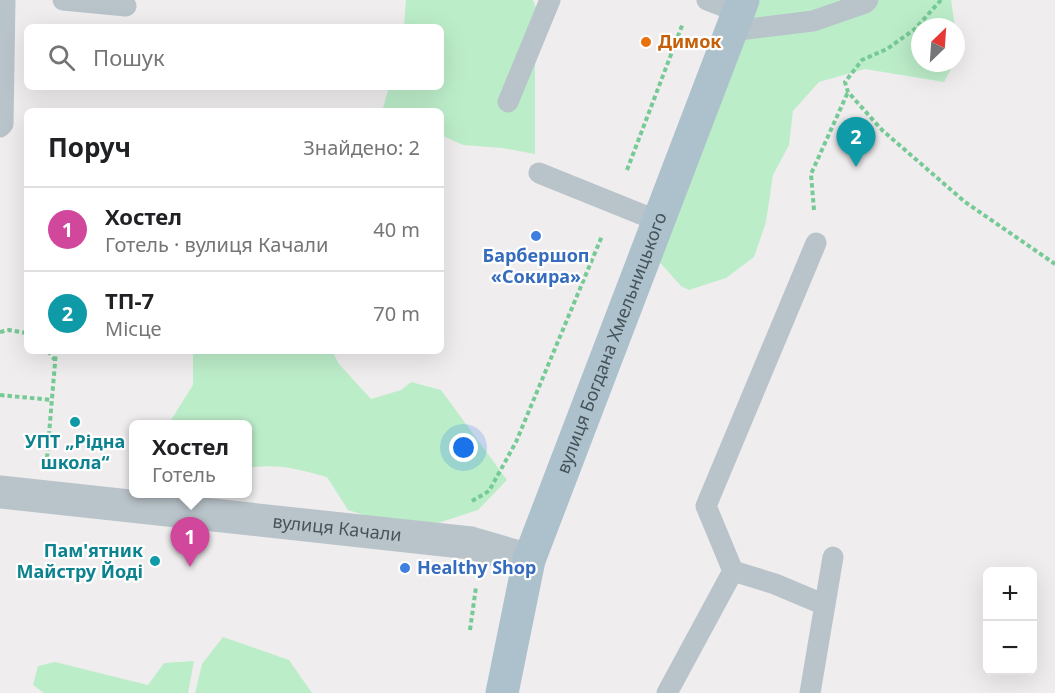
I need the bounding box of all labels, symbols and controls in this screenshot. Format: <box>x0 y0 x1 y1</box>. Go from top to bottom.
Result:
north arrow <box>911 18 965 72</box>
search box <box>24 24 444 90</box>
place label: Димок <box>658 29 721 53</box>
marker: Димок <box>639 35 653 49</box>
icon: search <box>45 41 78 74</box>
text: Пошук <box>93 42 165 72</box>
pin: 2 <box>836 118 876 167</box>
text: Поруч <box>48 129 131 165</box>
text: Знайдено: 2 <box>303 134 420 161</box>
text: Хостел <box>105 201 182 231</box>
street label: вулиця Богдана Хмельницького <box>550 209 672 477</box>
text: 1 <box>62 216 73 243</box>
text: 40 m <box>373 216 420 243</box>
marker: Барбершоп «Сокира» <box>529 229 543 243</box>
text: Готель · вулиця Качали <box>105 231 328 258</box>
place label: Барбершоп «Сокира» <box>482 243 590 288</box>
text: ТП-7 <box>105 285 154 315</box>
text: 2 <box>62 300 73 327</box>
text: 70 m <box>373 300 420 327</box>
text: Місце <box>105 315 161 342</box>
marker: УПТ „Рідна школа“ <box>68 415 82 429</box>
popup <box>129 420 252 498</box>
place label: УПТ „Рідна школа“ <box>25 429 125 474</box>
text: Хостел <box>152 431 229 461</box>
your location <box>449 433 478 462</box>
text: Готель <box>152 461 216 488</box>
street label: вулиця Качали <box>271 509 403 546</box>
pin: 1 <box>170 518 210 567</box>
place label: Пам'ятник Майстру Йоді <box>17 538 143 583</box>
marker: Пам'ятник Майстру Йоді <box>148 554 162 568</box>
place label: Healthy Shop <box>417 555 536 579</box>
marker: Healthy Shop <box>398 561 412 575</box>
map controls <box>983 567 1037 675</box>
button: + <box>983 567 1037 621</box>
button: − <box>983 621 1037 675</box>

